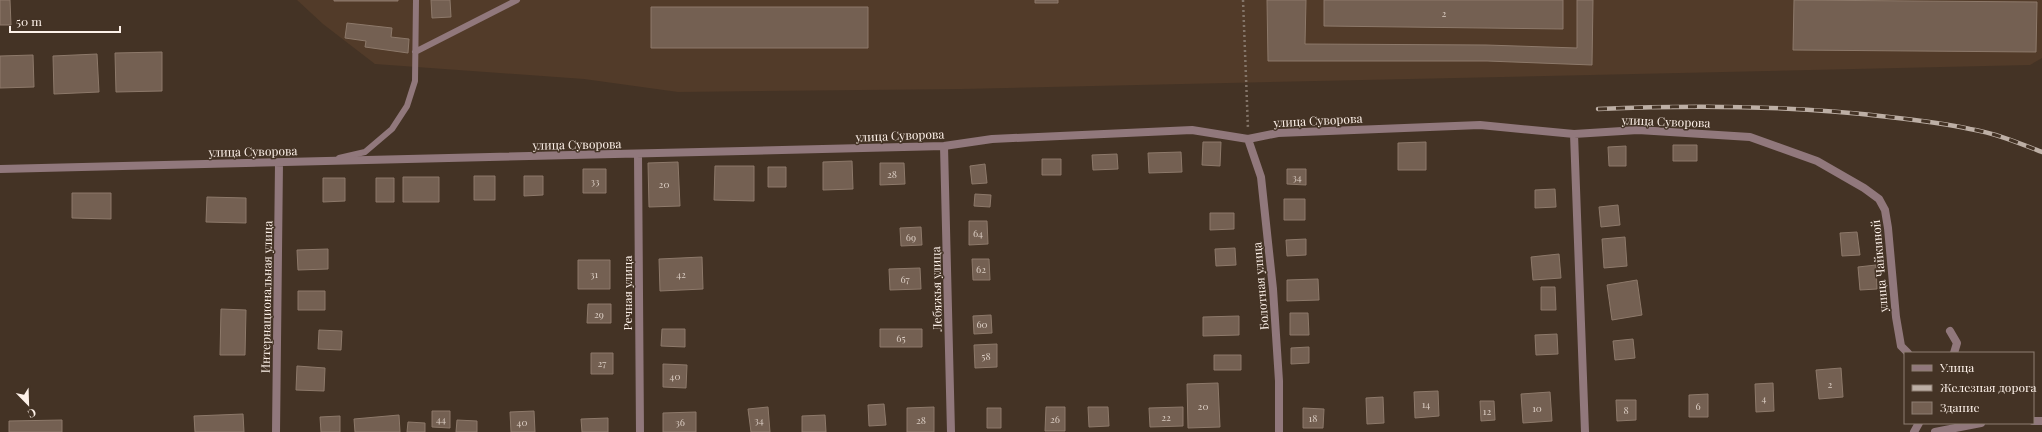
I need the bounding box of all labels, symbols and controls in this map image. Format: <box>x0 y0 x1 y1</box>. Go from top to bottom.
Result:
house number: 2 <box>1442 6 1447 20</box>
scale bar <box>10 8 120 34</box>
text: 50 m <box>16 13 42 29</box>
street label: улица Суворова <box>1272 110 1363 130</box>
street label: улица Суворова <box>1620 111 1711 131</box>
street label: улица Суворова <box>854 125 945 145</box>
street label: улица Суворова <box>531 135 622 153</box>
street label: улица Суворова <box>207 142 298 160</box>
house number: 28 <box>887 167 897 181</box>
house number: 34 <box>1292 170 1302 184</box>
house number: 33 <box>590 174 600 188</box>
house number: 20 <box>659 177 669 191</box>
street label: улица Чайкиной <box>1867 219 1891 314</box>
street label: Интернациональная улица <box>257 221 275 373</box>
house number: 64 <box>973 226 983 240</box>
house number: 69 <box>906 230 916 244</box>
street label: Болотная улица <box>1248 241 1272 331</box>
street label: Лебяжья улица <box>927 246 945 333</box>
street label: Речная улица <box>619 256 635 330</box>
house number: 62 <box>976 262 986 276</box>
house number: 31 <box>590 267 598 281</box>
house number: 42 <box>676 267 686 281</box>
house number: 67 <box>900 272 910 286</box>
house number: 29 <box>594 307 604 321</box>
house number: 60 <box>976 317 988 331</box>
house number: 65 <box>896 331 906 345</box>
house number: 58 <box>981 349 991 363</box>
legend <box>1904 352 2034 424</box>
house number: 27 <box>598 356 606 370</box>
text: Улица <box>1939 359 1974 375</box>
house number: 40 <box>670 369 680 383</box>
house number: 2 <box>1828 377 1833 391</box>
text: Железная дорога <box>1940 379 2037 395</box>
north arrow <box>8 384 48 424</box>
house number: 4 <box>1762 391 1767 405</box>
house number: 14 <box>1422 397 1430 411</box>
house number: 20 <box>1198 399 1208 413</box>
house number: 6 <box>1695 399 1701 413</box>
text: Здание <box>1940 399 1980 415</box>
house number: 10 <box>1532 401 1542 415</box>
house number: 8 <box>1623 403 1629 417</box>
house number: 12 <box>1483 404 1491 418</box>
text: С <box>25 405 39 422</box>
house number: 22 <box>1161 410 1171 424</box>
house number: 18 <box>1309 411 1317 425</box>
house number: 44 <box>436 412 446 426</box>
house number: 26 <box>1050 412 1060 426</box>
house number: 34 <box>754 413 764 427</box>
house number: 28 <box>916 413 926 427</box>
house number: 40 <box>517 415 527 429</box>
house number: 36 <box>675 415 685 429</box>

